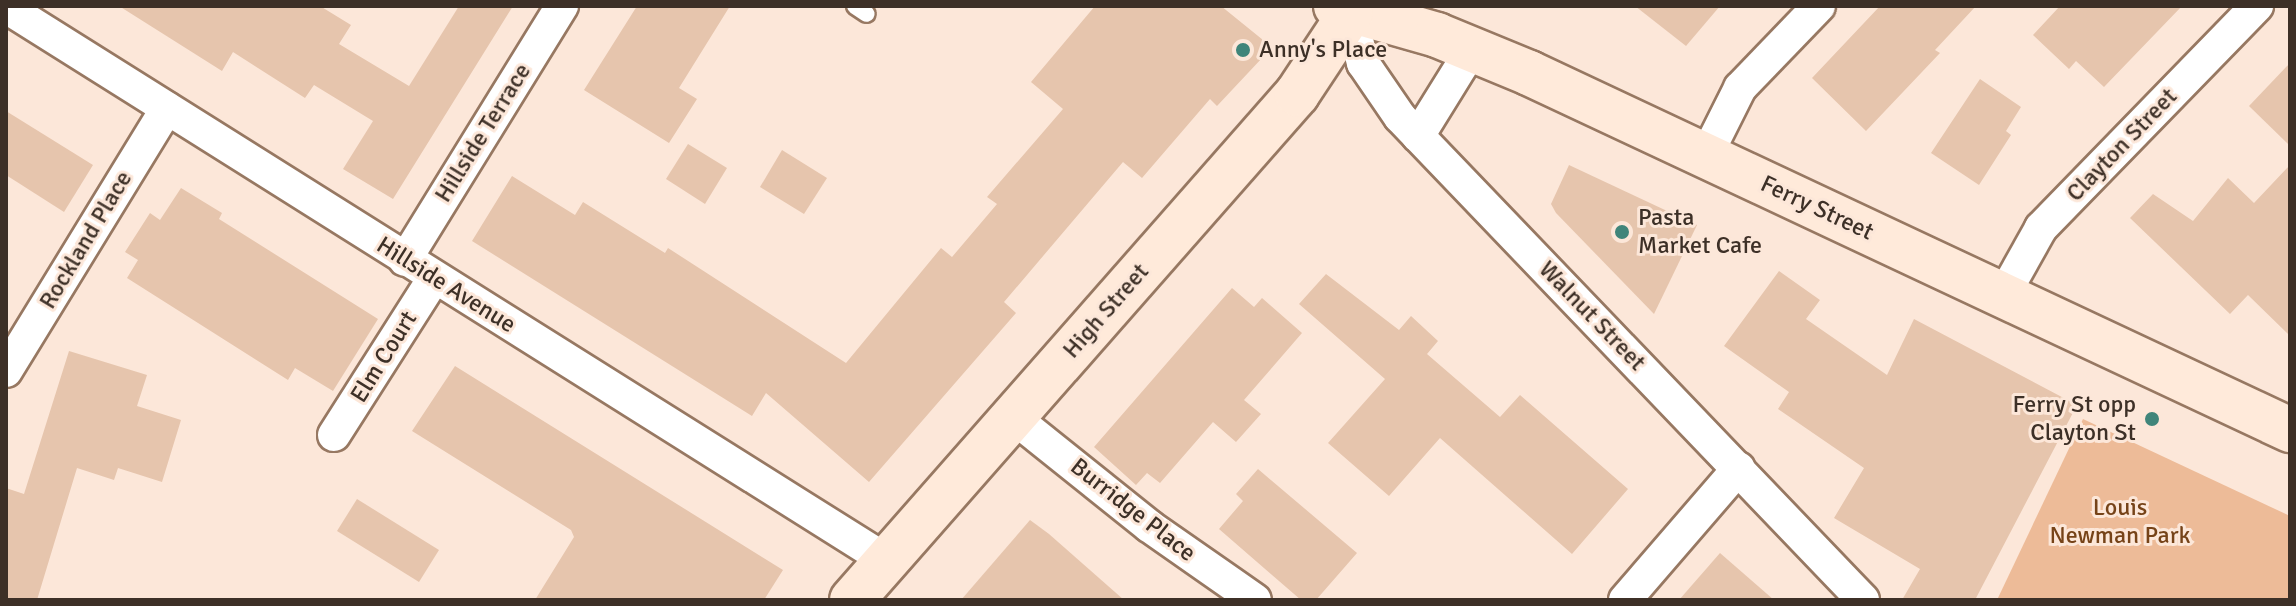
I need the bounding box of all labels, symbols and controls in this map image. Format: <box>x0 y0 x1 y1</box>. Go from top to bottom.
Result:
place label: Anny's Place <box>1259 36 1387 64</box>
marker: Anny's Place <box>1234 41 1252 59</box>
street label: Hillside Terrace <box>429 58 537 208</box>
street label: Clayton Street <box>2061 82 2183 208</box>
street label: Rockland Place <box>34 166 138 314</box>
street label: Ferry Street <box>1756 169 1878 247</box>
place label: Pasta Market Cafe <box>1638 204 1762 260</box>
marker: Pasta Market Cafe <box>1613 223 1631 241</box>
street label: Hillside Avenue <box>371 231 521 339</box>
street label: Walnut Street <box>1533 255 1651 377</box>
street label: High Street <box>1057 258 1155 364</box>
street label: Elm Court <box>345 306 423 408</box>
place label: Ferry St opp Clayton St <box>2012 391 2136 447</box>
marker: Ferry St opp Clayton St <box>2143 410 2161 428</box>
street label: Burridge Place <box>1065 452 1201 568</box>
park label: Louis Newman Park <box>2049 494 2191 550</box>

